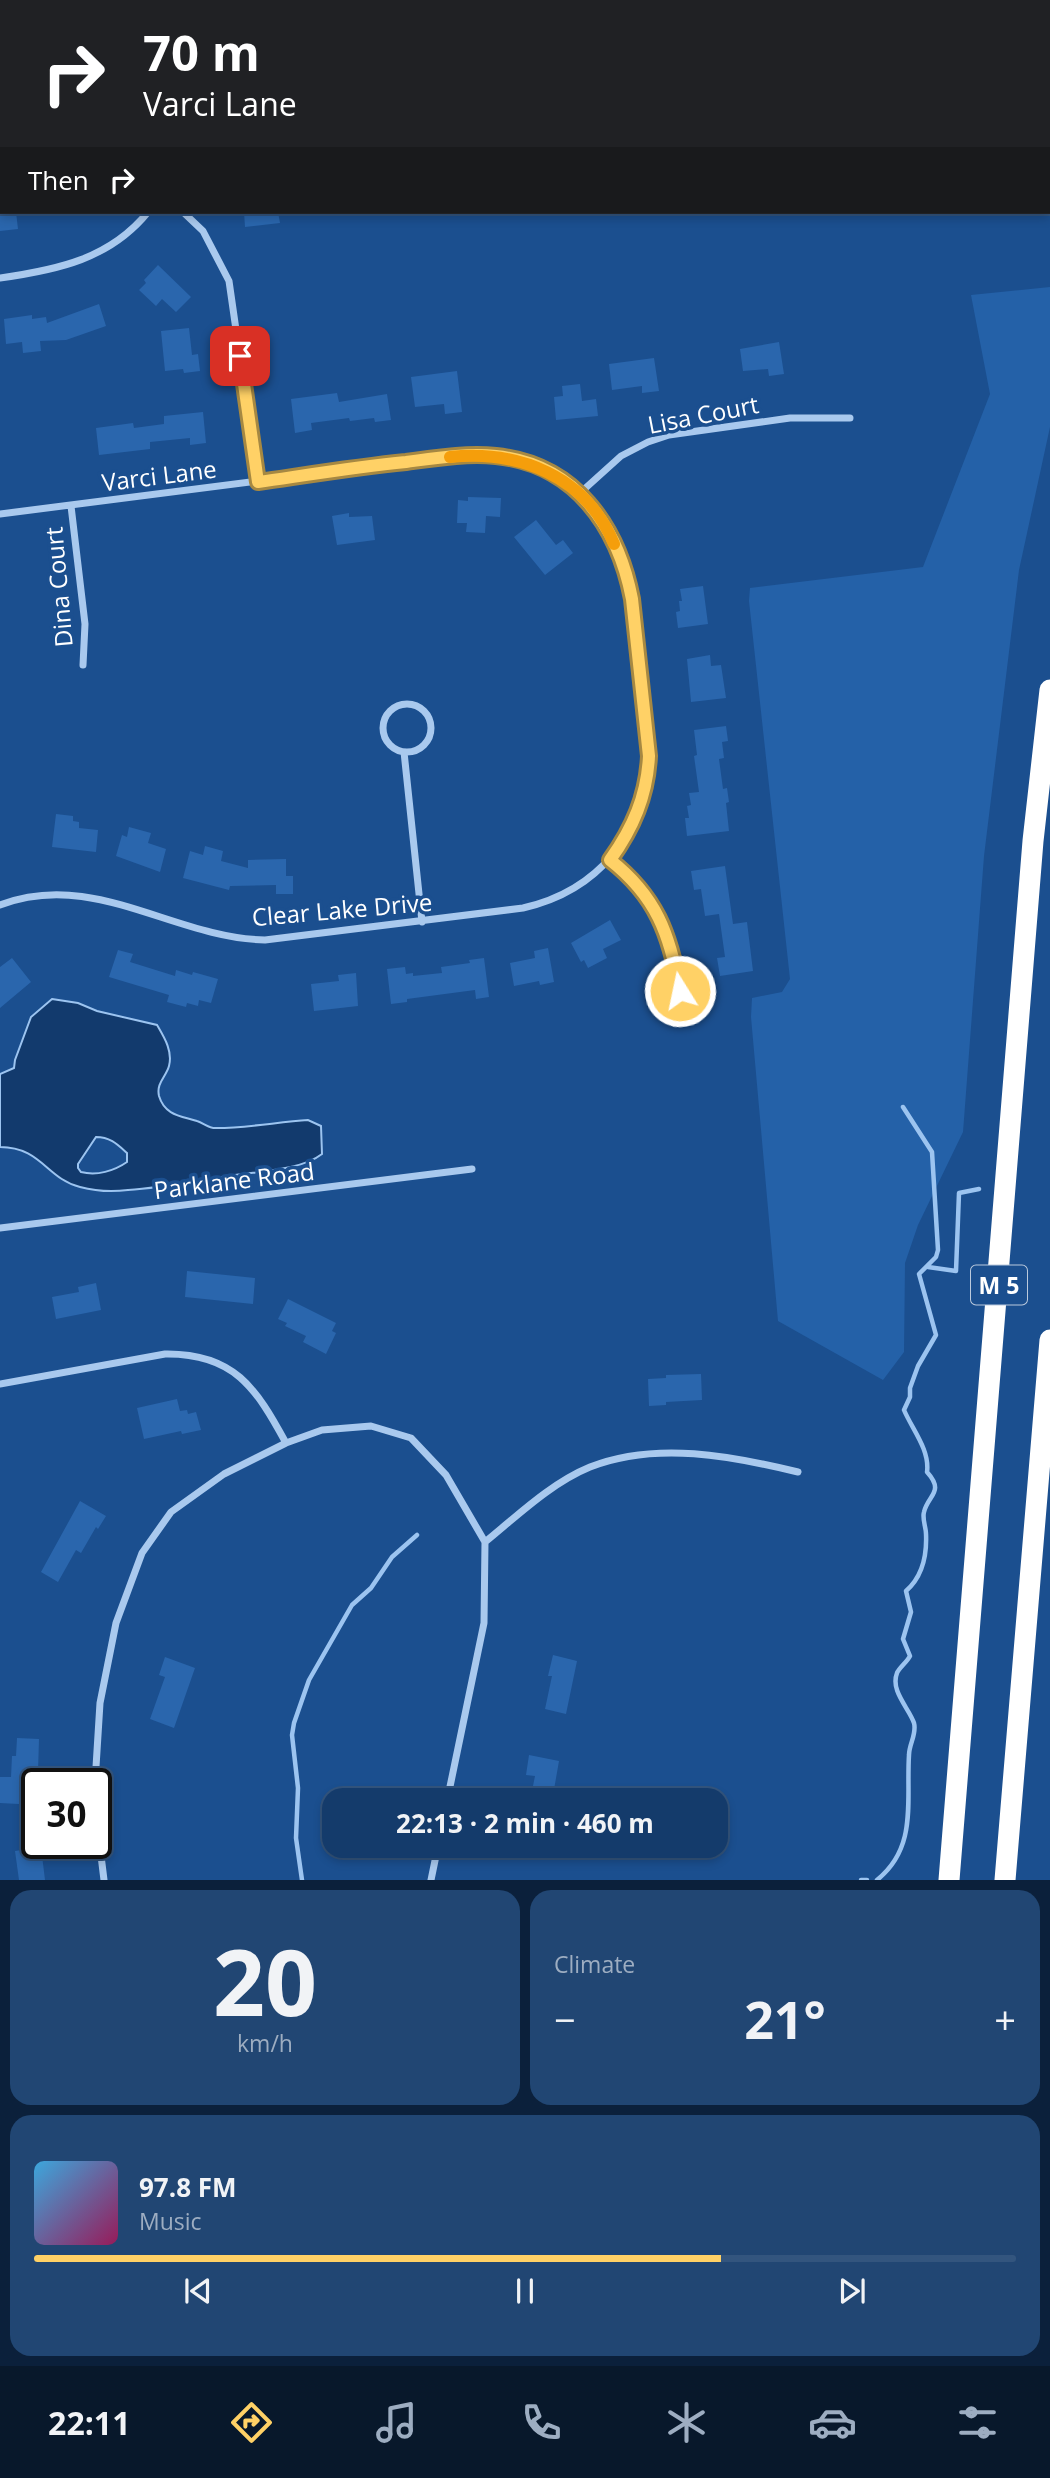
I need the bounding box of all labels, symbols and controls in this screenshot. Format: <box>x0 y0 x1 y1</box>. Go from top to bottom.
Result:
text: 70 m <box>143 19 260 85</box>
icon: right <box>28 28 119 119</box>
text: Varci Lane <box>143 82 297 125</box>
icon: right <box>103 161 141 199</box>
text: Then <box>28 162 89 198</box>
pin <box>210 326 270 386</box>
icon: arrive <box>221 337 259 375</box>
street label: Lisa Court <box>645 387 761 441</box>
street label: Varci Lane <box>100 452 218 498</box>
street label: Dina Court <box>36 526 80 648</box>
street label: Clear Lake Drive <box>250 885 434 933</box>
position arrow <box>643 954 717 1028</box>
street label: Parklane Road <box>152 1154 316 1206</box>
road number: M 5 <box>971 1266 1027 1304</box>
speed limit sign: 30 <box>21 1768 112 1859</box>
text: 22:13 · 2 min · 460 m <box>396 1805 654 1841</box>
text: 20 <box>213 1919 317 2043</box>
text: Climate <box>554 1948 635 1980</box>
text: 21° <box>744 1983 826 2054</box>
text: − <box>554 1993 576 2045</box>
text: + <box>994 1993 1016 2045</box>
text: km/h <box>237 2027 293 2059</box>
text: 97.8 FM <box>139 2169 237 2205</box>
text: Music <box>139 2205 202 2237</box>
icon: previous <box>179 2272 217 2310</box>
icon: pause <box>506 2272 544 2310</box>
icon: next <box>833 2272 871 2310</box>
icon: directions <box>227 2398 276 2447</box>
icon: music <box>372 2398 421 2447</box>
icon: phone <box>517 2398 566 2447</box>
icon: climate <box>662 2398 711 2447</box>
icon: car <box>808 2398 857 2447</box>
icon: filters <box>953 2398 1002 2447</box>
text: 22:11 <box>48 2401 130 2444</box>

